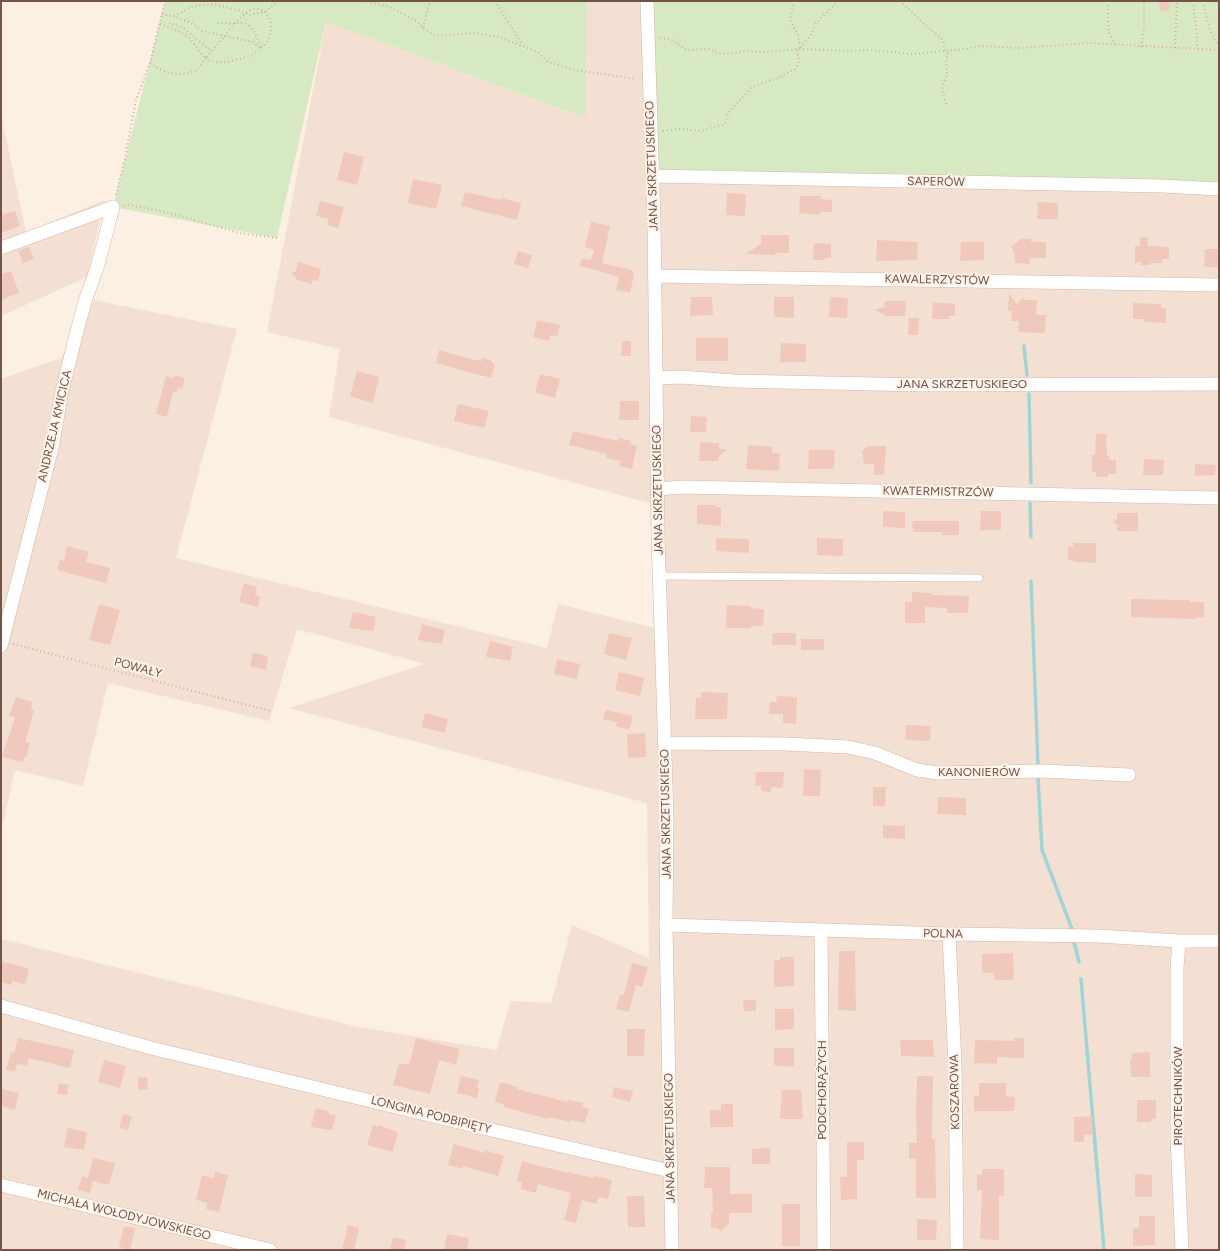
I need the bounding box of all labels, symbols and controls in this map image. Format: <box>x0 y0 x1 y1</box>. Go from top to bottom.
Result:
street label: JANA SKRZETUSKIEGO <box>643 101 661 231</box>
street label: SAPERÓW <box>907 174 965 190</box>
street label: KAWALERZYSTÓW <box>884 272 990 288</box>
street label: ANDRZEJA KMICICA <box>35 369 75 483</box>
street label: JANA SKRZETUSKIEGO <box>897 377 1027 391</box>
street label: JANA SKRZETUSKIEGO <box>650 425 666 555</box>
street label: KWATERMISTRZÓW <box>882 484 994 500</box>
street label: POWAŁY <box>113 655 163 681</box>
street label: JANA SKRZETUSKIEGO <box>658 749 674 879</box>
street label: KANONIERÓW <box>938 765 1020 779</box>
street label: POLNA <box>923 926 963 942</box>
street label: PODCHORĄŻYCH <box>815 1040 829 1140</box>
street label: PIROTECHNIKÓW <box>1171 1047 1185 1145</box>
street label: KOSZAROWA <box>947 1054 963 1130</box>
street label: JANA SKRZETUSKIEGO <box>662 1073 678 1203</box>
street label: LONGINA PODBIPIĘTY <box>369 1093 493 1137</box>
street label: MICHAŁA WOŁODYJOWSKIEGO <box>36 1186 212 1244</box>

